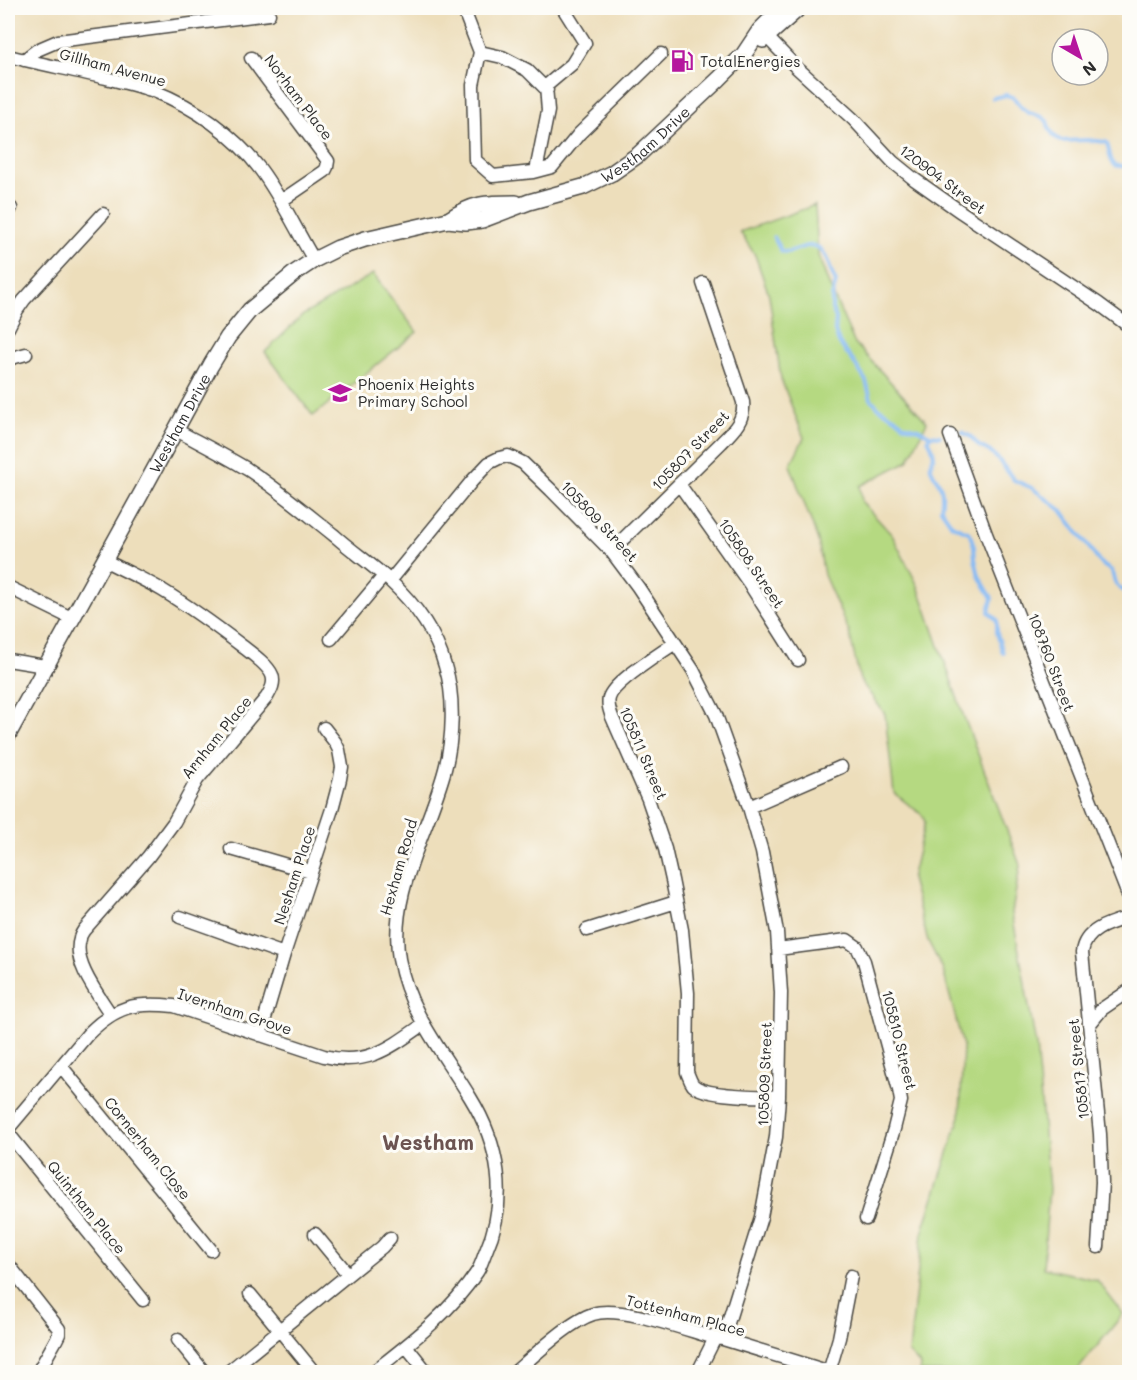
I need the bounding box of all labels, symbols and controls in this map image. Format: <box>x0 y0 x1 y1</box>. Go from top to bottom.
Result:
north arrow <box>1050 27 1110 87</box>
street label: Gillham Avenue <box>57 43 169 91</box>
fuel station icon: TotalEnergies <box>669 48 695 74</box>
street label: Norham Place <box>260 50 338 144</box>
place label: TotalEnergies <box>700 51 801 71</box>
text: N <box>1078 57 1101 81</box>
street label: Westham Drive <box>597 101 694 187</box>
street label: 120904 Street <box>896 140 990 218</box>
street label: Westham Drive <box>144 370 215 476</box>
place label: Phoenix Heights Primary School <box>358 374 475 411</box>
school or university icon: Phoenix Heights Primary School <box>327 380 353 406</box>
street label: 105807 Street <box>647 406 733 494</box>
street label: 105809 Street <box>557 476 643 566</box>
street label: 105808 Street <box>714 514 790 612</box>
street label: 108760 Street <box>1024 610 1080 714</box>
street label: Arnham Place <box>176 691 256 783</box>
street label: 105811 Street <box>615 703 673 803</box>
street label: Hexham Road <box>375 816 421 918</box>
street label: Nesham Place <box>269 823 319 927</box>
street label: Ivernham Grove <box>175 983 295 1039</box>
street label: 105810 Street <box>878 988 922 1092</box>
street label: 105817 Street <box>1063 1018 1093 1120</box>
street label: 105809 Street <box>752 1021 776 1127</box>
street label: Cornerham Close <box>100 1092 196 1204</box>
district label: Westham <box>382 1128 474 1155</box>
street label: Quintham Place <box>43 1156 131 1258</box>
street label: Tottenham Place <box>624 1289 748 1341</box>

